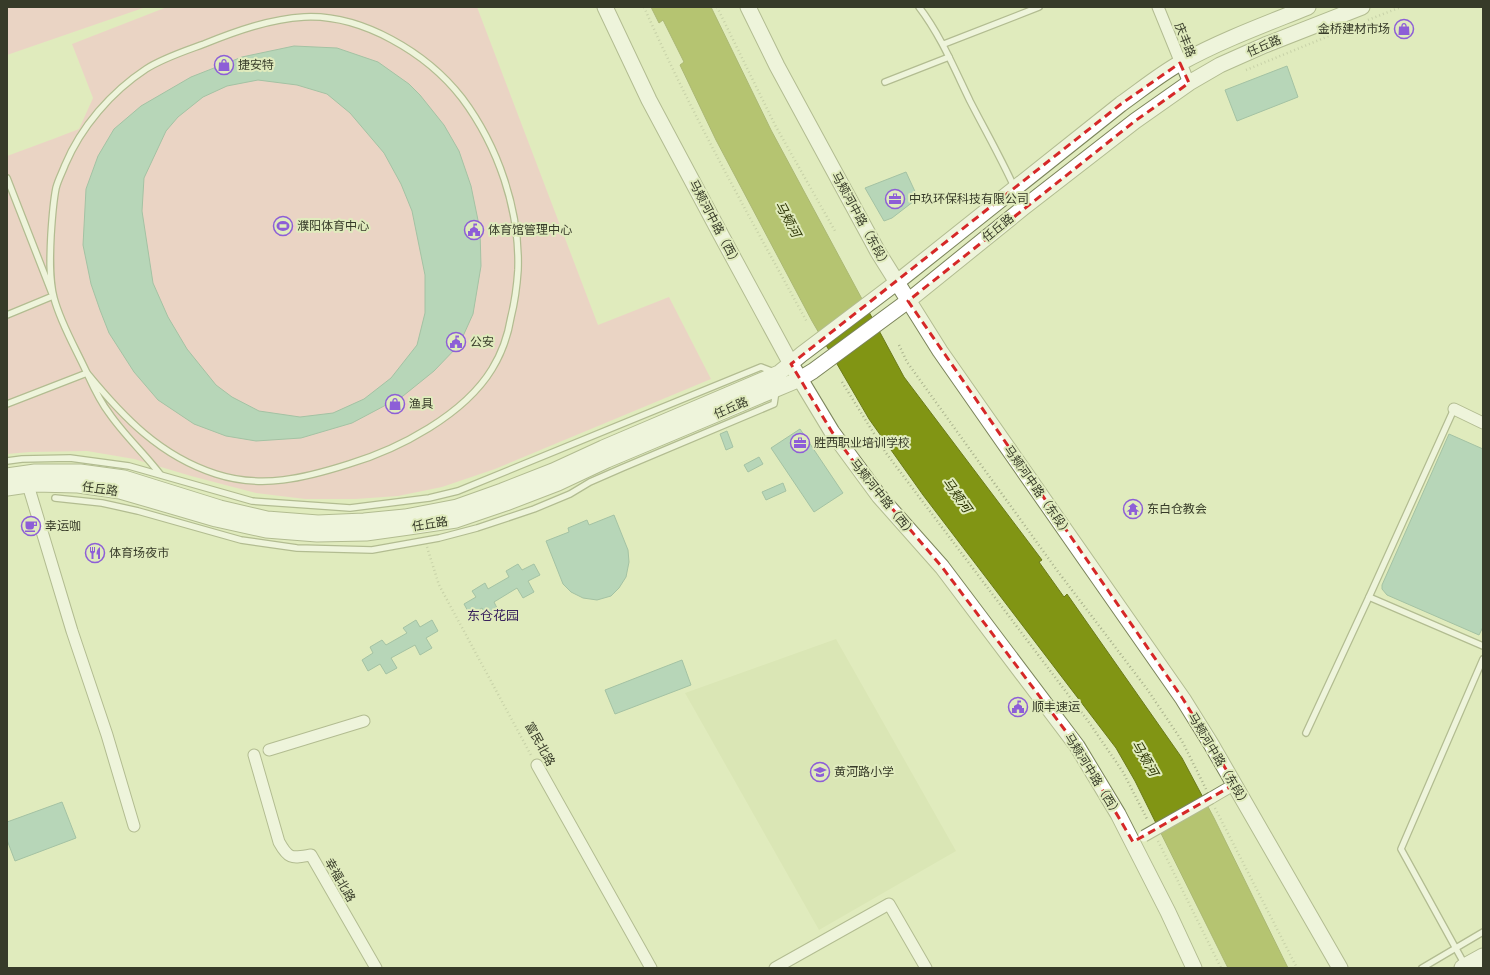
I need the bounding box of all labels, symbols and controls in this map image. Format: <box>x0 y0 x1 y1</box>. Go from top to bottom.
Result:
shop icon: 金桥建材市场 <box>1393 18 1415 40</box>
street label: 庆丰路 <box>1172 21 1198 59</box>
place label: 金桥建材市场 <box>1318 22 1390 36</box>
street label: 任丘路 <box>1245 33 1283 59</box>
shop icon: 捷安特 <box>213 54 235 76</box>
place label: 捷安特 <box>238 58 274 72</box>
street label: 马颊河中路（东段） <box>829 169 893 271</box>
street label: 马颊河中路（西） <box>686 177 744 269</box>
office icon: 中玖环保科技有限公司 <box>884 188 906 210</box>
place label: 中玖环保科技有限公司 <box>909 192 1029 206</box>
water label: 马颊河 <box>772 198 805 242</box>
street label: 任丘路 <box>980 211 1016 245</box>
sports icon: 濮阳体育中心 <box>272 215 294 237</box>
place label: 濮阳体育中心 <box>297 219 369 233</box>
public building icon: 体育馆管理中心 <box>463 219 485 241</box>
place label: 体育馆管理中心 <box>488 223 572 237</box>
public building icon: 公安 <box>445 331 467 353</box>
place label: 公安 <box>470 335 494 349</box>
shop icon: 渔具 <box>384 393 406 415</box>
street label: 任丘路 <box>712 395 750 421</box>
place label: 渔具 <box>409 397 433 411</box>
office icon: 胜西职业培训学校 <box>789 432 811 454</box>
place label: 胜西职业培训学校 <box>814 436 910 450</box>
street label: 马颊河中路（东段） <box>1001 443 1075 539</box>
street label: 马颊河中路（西） <box>847 456 919 540</box>
water label: 马颊河 <box>939 475 976 518</box>
street label: 任丘路 <box>81 480 119 498</box>
temple icon: 东白仓教会 <box>1122 498 1144 520</box>
place label: 东白仓教会 <box>1147 502 1207 516</box>
street label: 任丘路 <box>411 514 449 534</box>
cafe icon: 幸运咖 <box>20 515 42 537</box>
place label: 幸运咖 <box>45 519 81 533</box>
restaurant icon: 体育场夜市 <box>84 542 106 564</box>
place label: 体育场夜市 <box>109 546 169 560</box>
district label: 东仓花园 <box>467 608 519 623</box>
public building icon: 顺丰速运 <box>1007 696 1029 718</box>
place label: 顺丰速运 <box>1032 700 1080 714</box>
street label: 马颊河中路（东段） <box>1185 710 1253 810</box>
street label: 富民北路 <box>522 720 558 768</box>
street label: 马颊河中路（西） <box>1062 731 1124 819</box>
water label: 马颊河 <box>1129 737 1163 781</box>
school or university icon: 黄河路小学 <box>809 761 831 783</box>
place label: 黄河路小学 <box>834 765 894 779</box>
street label: 幸福北路 <box>322 856 358 904</box>

